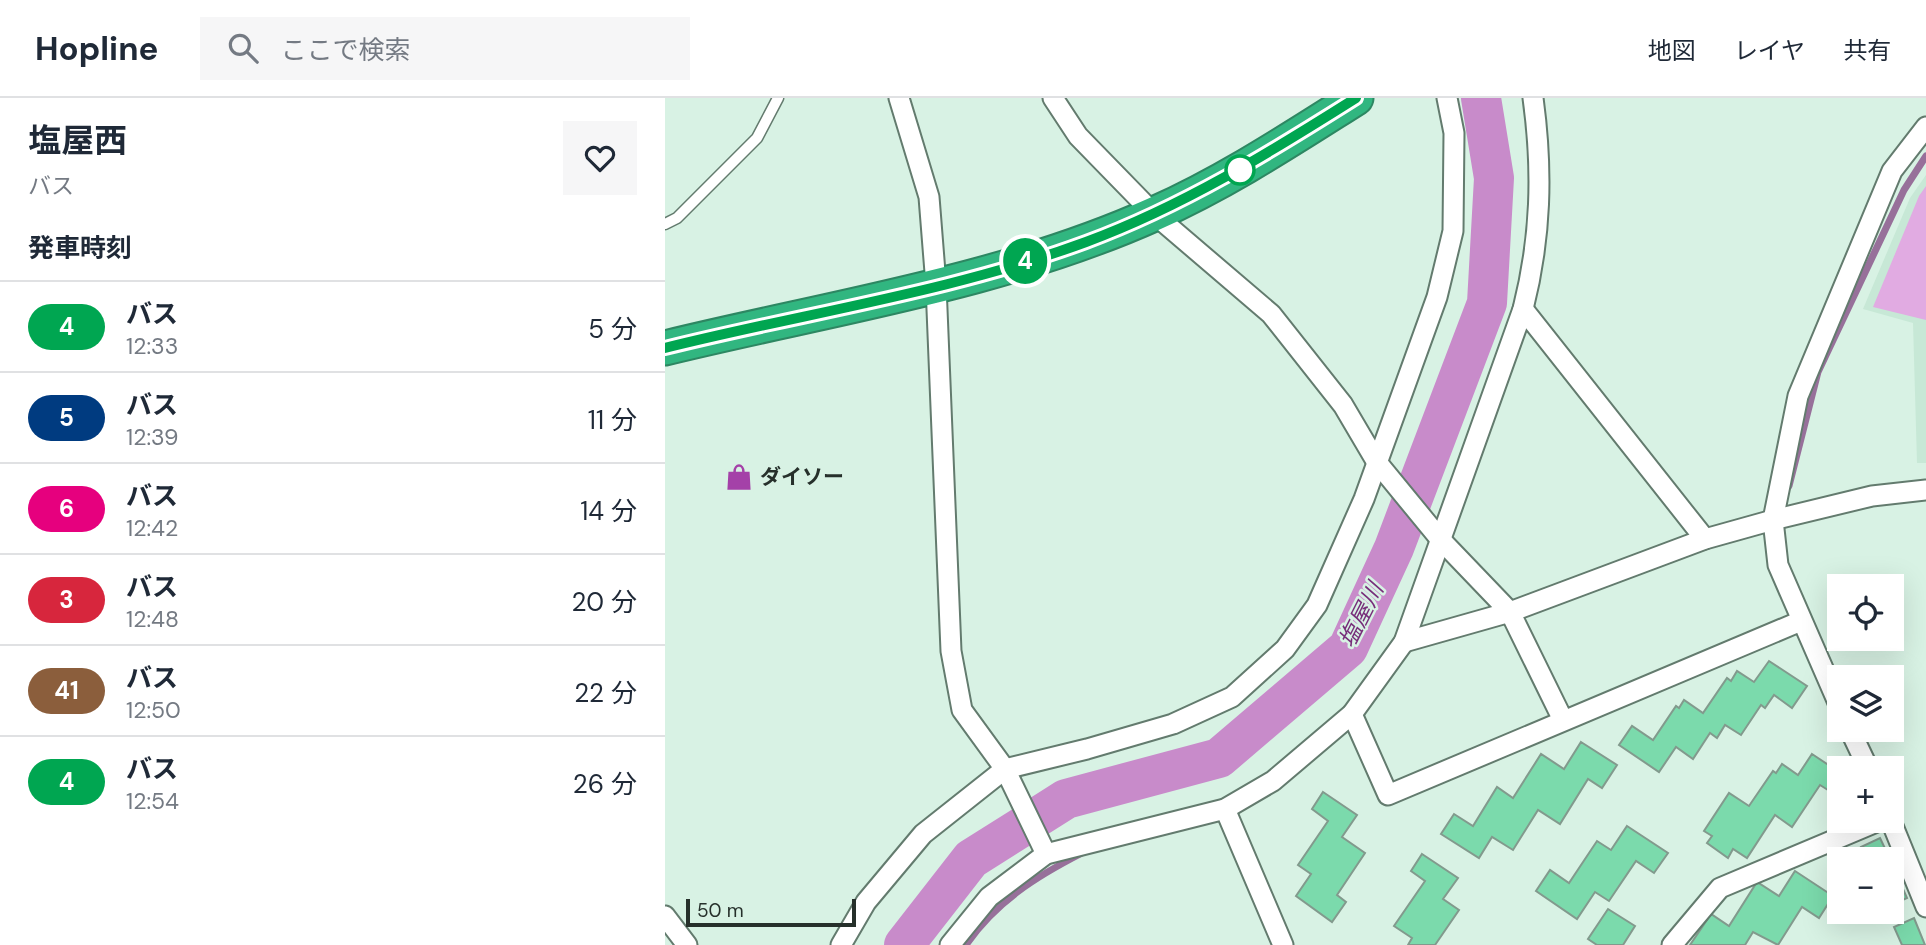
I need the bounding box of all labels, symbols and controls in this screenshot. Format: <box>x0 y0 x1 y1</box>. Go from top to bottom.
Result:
search box <box>200 17 690 80</box>
text: Hopline <box>35 27 158 70</box>
icon: search <box>224 29 262 67</box>
text: ここで検索 <box>280 33 410 67</box>
text: 地図 <box>1648 35 1696 66</box>
text: レイヤ <box>1734 35 1805 66</box>
text: 共有 <box>1843 35 1891 66</box>
text: 塩屋西 <box>28 119 127 162</box>
button: heart <box>563 121 637 195</box>
unlabelled marker <box>1225 155 1255 185</box>
text: バス <box>28 171 74 201</box>
text: 発車時刻 <box>28 231 132 265</box>
line badge: 4 <box>1002 238 1048 284</box>
text: 4 <box>1017 245 1033 276</box>
text: バス <box>126 297 178 331</box>
text: 4 <box>59 311 74 342</box>
text: 5 分 <box>588 312 637 346</box>
text: 12:33 <box>126 331 178 361</box>
text: バス <box>126 388 178 422</box>
text: 5 <box>59 402 74 433</box>
text: 11 分 <box>588 403 637 437</box>
text: 12:39 <box>126 422 178 452</box>
shop icon: ダイソー <box>724 462 754 492</box>
place label: ダイソー <box>760 463 844 491</box>
text: バス <box>126 479 178 513</box>
text: 6 <box>59 493 74 524</box>
text: 14 分 <box>580 494 637 528</box>
text: 12:42 <box>126 513 178 543</box>
text: バス <box>126 570 178 604</box>
map controls <box>1827 574 1904 924</box>
button: locate <box>1827 574 1904 651</box>
water label: 塩屋川 <box>1332 575 1391 653</box>
text: 3 <box>59 584 74 615</box>
text: 20 分 <box>572 585 637 619</box>
text: 12:48 <box>126 604 179 634</box>
text: バス <box>126 661 178 695</box>
button: layers <box>1827 665 1904 742</box>
text: 41 <box>54 675 79 706</box>
text: 22 分 <box>574 676 637 710</box>
text: 12:50 <box>126 695 181 725</box>
text: バス <box>126 752 178 786</box>
button: + <box>1827 756 1904 833</box>
text: 4 <box>59 766 74 797</box>
text: 26 分 <box>573 767 637 801</box>
text: 12:54 <box>126 786 179 816</box>
button: − <box>1827 847 1904 924</box>
scale bar <box>686 896 856 928</box>
text: 50 m <box>697 898 744 923</box>

